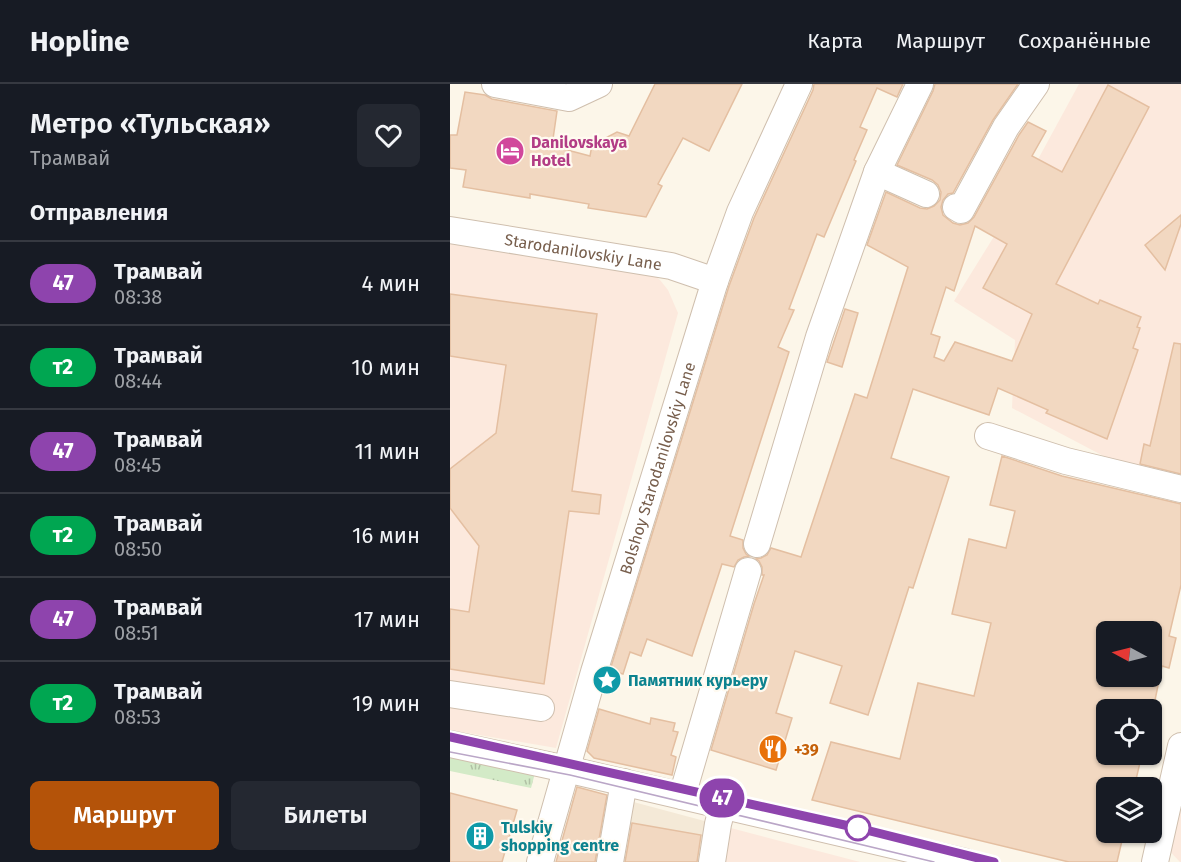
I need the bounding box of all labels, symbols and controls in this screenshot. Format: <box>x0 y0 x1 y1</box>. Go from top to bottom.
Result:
text: Hopline <box>30 25 130 58</box>
text: Карта <box>807 28 863 54</box>
text: Маршрут <box>896 28 985 54</box>
text: Сохранённые <box>1018 28 1151 54</box>
button: heart <box>357 104 420 167</box>
text: Метро «Тульская» <box>30 107 271 140</box>
place label: Danilovskaya Hotel <box>531 133 628 170</box>
hotel icon: Danilovskaya Hotel <box>494 135 526 167</box>
text: Трамвай <box>30 146 110 170</box>
text: Отправления <box>30 199 168 226</box>
street label: Starodanilovskiy Lane <box>503 230 663 274</box>
text: Трамвай <box>114 258 203 285</box>
text: 47 <box>52 270 74 296</box>
text: 4 мин <box>361 270 420 297</box>
text: 08:38 <box>114 285 162 309</box>
text: Трамвай <box>114 342 203 369</box>
text: т2 <box>53 354 73 380</box>
text: 10 мин <box>351 354 420 381</box>
street label: Bolshoy Starodanilovskiy Lane <box>616 360 699 577</box>
text: 08:44 <box>114 369 162 393</box>
text: Трамвай <box>114 426 203 453</box>
text: 47 <box>52 438 74 464</box>
text: 11 мин <box>354 438 420 465</box>
text: 08:45 <box>114 453 161 477</box>
text: Трамвай <box>114 510 203 537</box>
text: т2 <box>53 522 73 548</box>
text: 16 мин <box>352 522 420 549</box>
text: 08:50 <box>114 537 162 561</box>
text: Трамвай <box>114 594 203 621</box>
text: 47 <box>52 606 74 632</box>
text: 17 мин <box>354 606 420 633</box>
text: 08:51 <box>114 621 159 645</box>
north arrow <box>1096 621 1162 687</box>
map controls <box>1096 621 1162 843</box>
place icon: Памятник курьеру <box>591 664 623 696</box>
place label: Памятник курьеру <box>628 671 768 690</box>
text: Трамвай <box>114 678 203 705</box>
text: т2 <box>53 690 73 716</box>
text: 19 мин <box>352 690 420 717</box>
button: locate <box>1096 699 1162 765</box>
text: 08:53 <box>114 705 161 729</box>
restaurant icon: +39 <box>757 733 789 765</box>
place label: +39 <box>794 740 819 759</box>
button: layers <box>1096 777 1162 843</box>
line badge: 47 <box>695 778 749 818</box>
button: Маршрут <box>30 781 219 850</box>
button: Билеты <box>231 781 420 850</box>
text: 47 <box>711 785 733 811</box>
unlabelled marker <box>845 815 871 841</box>
place label: Tulskiy shopping centre <box>501 818 619 855</box>
building icon: Tulskiy shopping centre <box>464 820 496 852</box>

